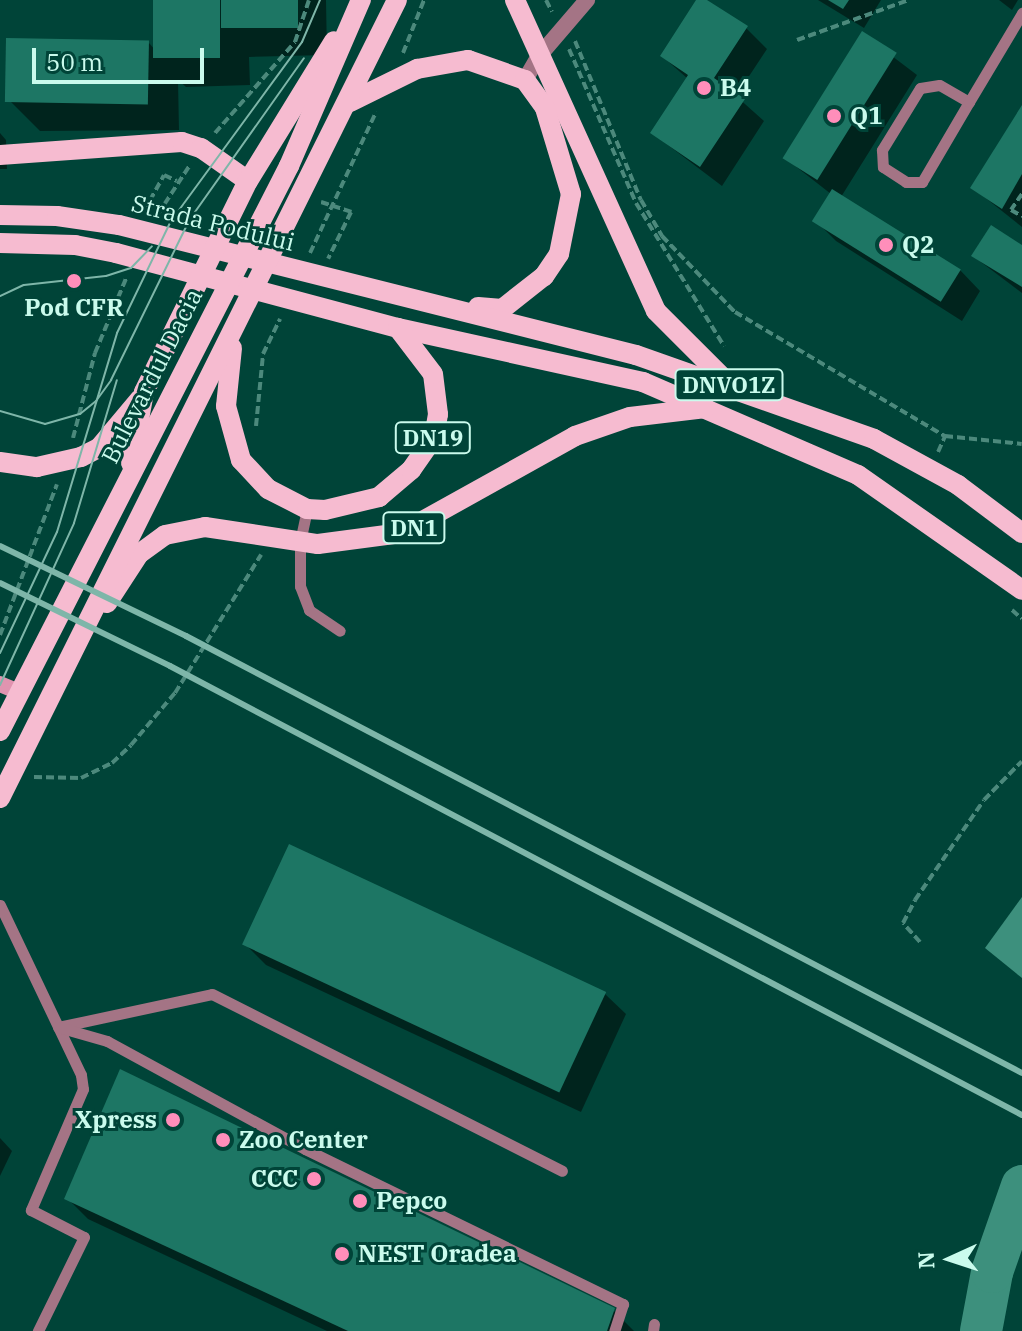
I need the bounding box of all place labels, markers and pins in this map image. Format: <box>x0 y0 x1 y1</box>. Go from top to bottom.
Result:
place label: B4 <box>720 74 751 102</box>
marker: B4 <box>695 79 713 97</box>
place label: Q1 <box>850 102 883 130</box>
marker: Q1 <box>825 107 843 125</box>
place label: Q2 <box>902 231 935 259</box>
marker: Q2 <box>877 236 895 254</box>
marker: Pod CFR <box>65 272 83 290</box>
place label: Pod CFR <box>24 294 124 322</box>
place label: Xpress <box>75 1106 157 1134</box>
marker: Xpress <box>164 1111 182 1129</box>
place label: Zoo Center <box>239 1126 368 1154</box>
marker: Zoo Center <box>214 1131 232 1149</box>
place label: CCC <box>251 1165 298 1193</box>
marker: CCC <box>305 1170 323 1188</box>
place label: Pepco <box>376 1187 447 1215</box>
marker: Pepco <box>351 1192 369 1210</box>
place label: NEST Oradea <box>358 1240 517 1268</box>
marker: NEST Oradea <box>333 1245 351 1263</box>

